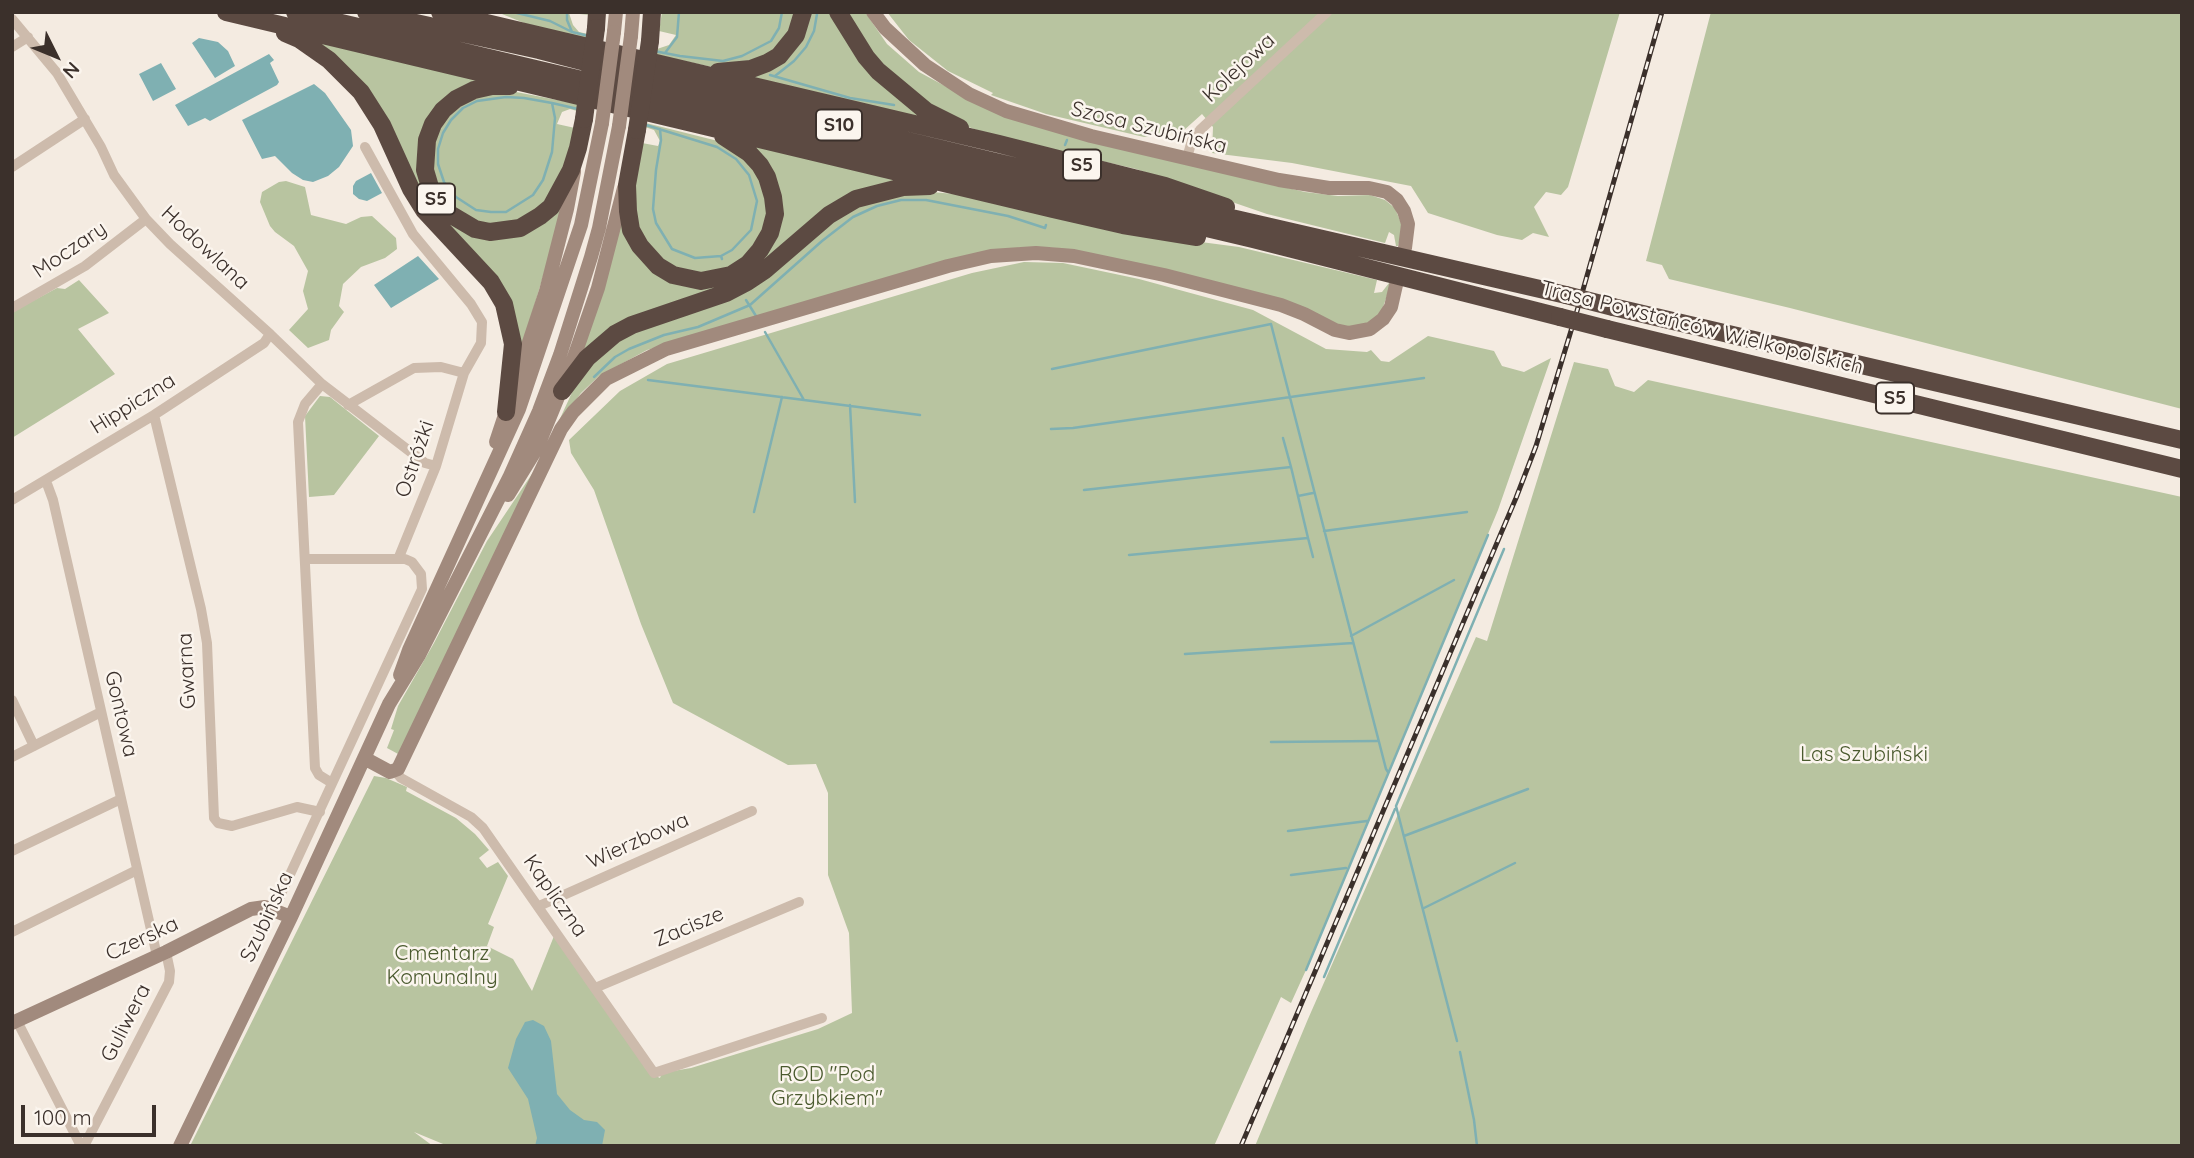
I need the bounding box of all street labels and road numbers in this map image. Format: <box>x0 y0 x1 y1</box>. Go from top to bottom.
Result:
street label: Kolejowa <box>1198 28 1280 108</box>
street label: Szosa Szubińska <box>1068 96 1230 160</box>
road number: S10 <box>816 110 862 140</box>
road number: S5 <box>1063 150 1101 181</box>
road number: S5 <box>417 183 455 214</box>
street label: Hodowlana <box>156 201 254 295</box>
street label: Moczary <box>28 216 112 284</box>
street label: Trasa Powstańców Wielkopolskich <box>1538 276 1866 380</box>
street label: Hippiczna <box>86 368 180 440</box>
road number: S5 <box>1876 382 1914 414</box>
street label: Ostróżki <box>390 417 440 501</box>
street label: Gwarna <box>172 632 202 710</box>
street label: Gontowa <box>99 668 143 760</box>
street label: Wierzbowa <box>583 807 693 875</box>
street label: Kapliczna <box>518 850 592 942</box>
street label: Szubińska <box>235 868 299 966</box>
street label: Zacisze <box>650 901 728 953</box>
street label: Czerska <box>102 911 182 967</box>
street label: Guliwera <box>96 980 156 1066</box>

